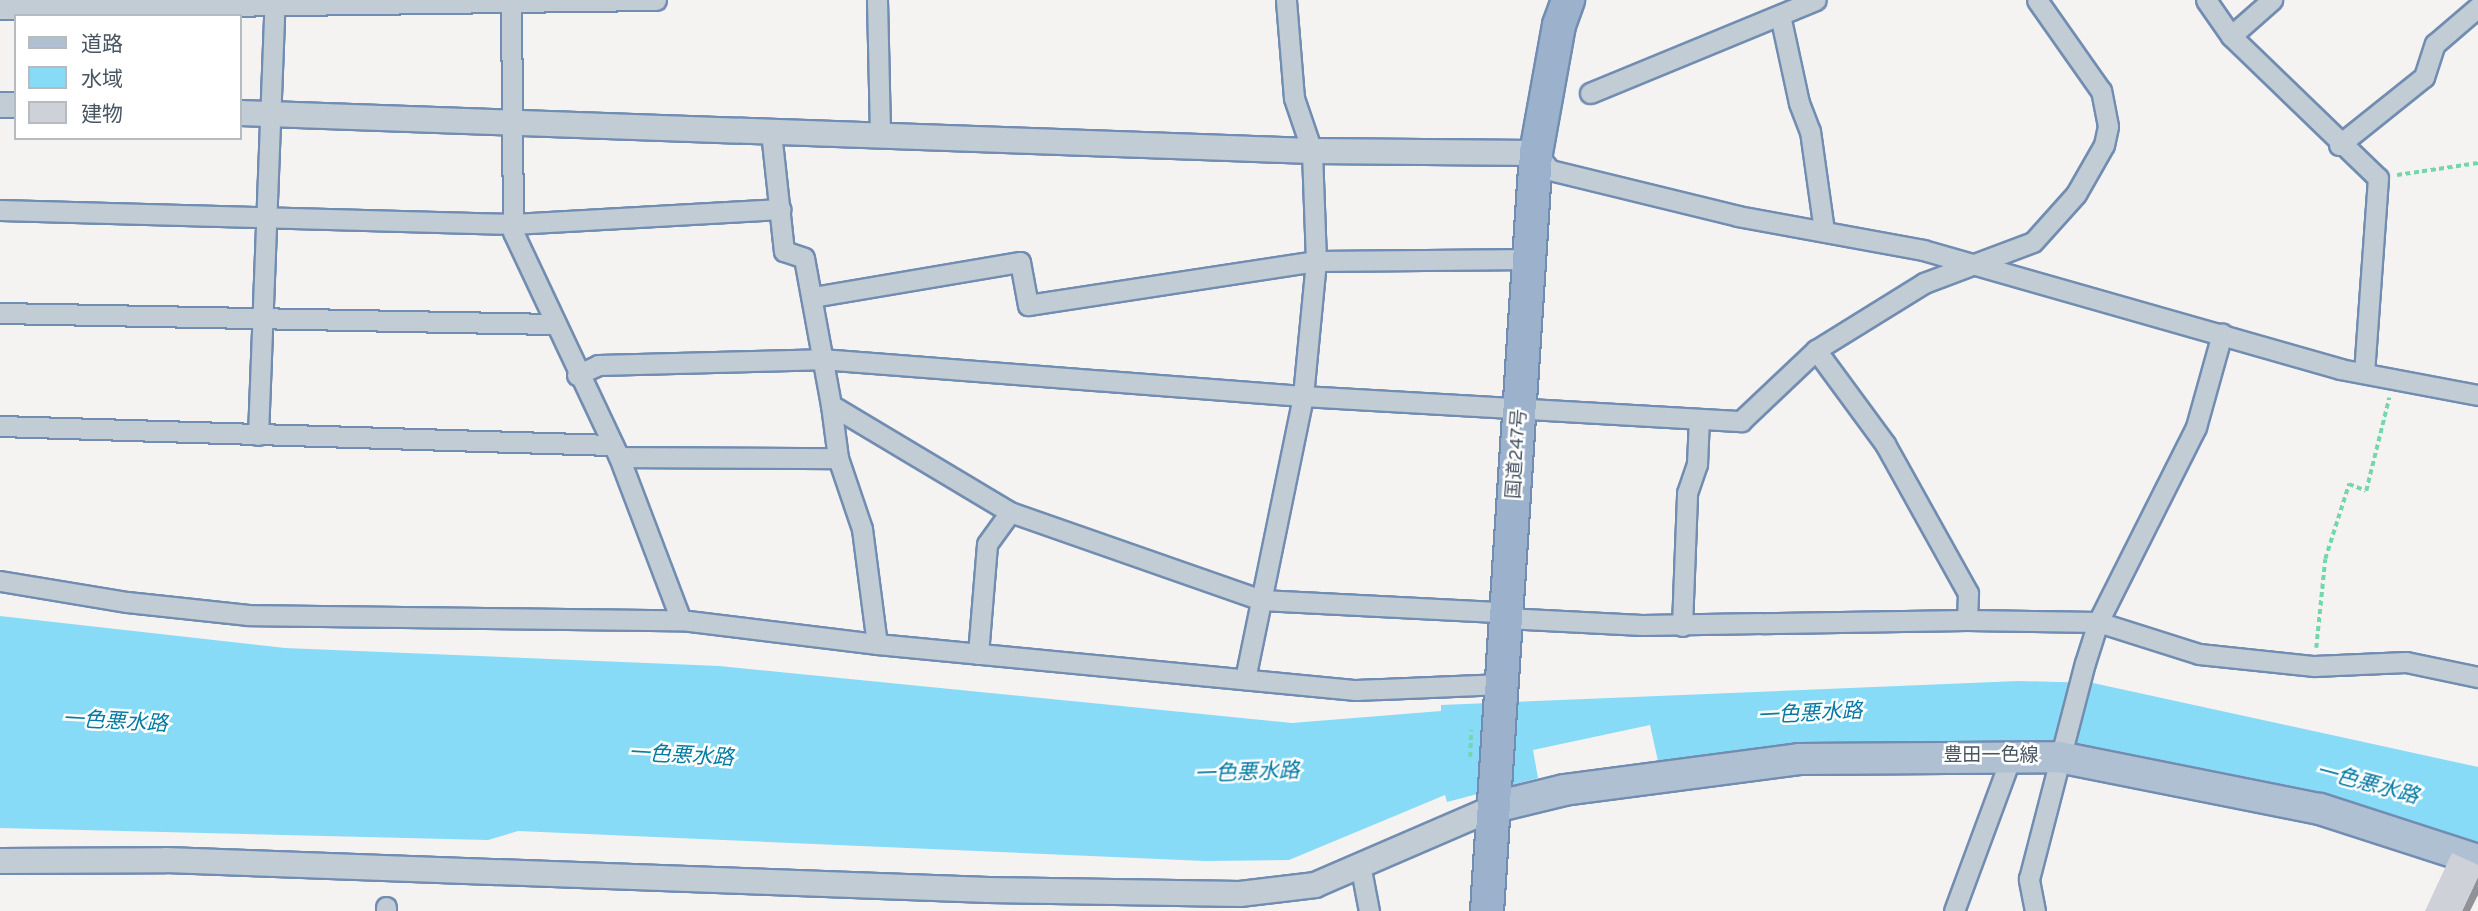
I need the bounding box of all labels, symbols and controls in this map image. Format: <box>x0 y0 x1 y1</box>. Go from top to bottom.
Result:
legend <box>14 14 242 140</box>
text: 道路 <box>81 32 123 59</box>
text: 水域 <box>81 67 123 94</box>
text: 建物 <box>81 102 123 129</box>
street label: 国道247号 <box>1503 408 1533 500</box>
water label: 一色悪水路 <box>1757 700 1863 730</box>
water label: 一色悪水路 <box>62 708 168 738</box>
water label: 一色悪水路 <box>628 742 734 772</box>
street label: 豊田一色線 <box>1944 746 2038 768</box>
water label: 一色悪水路 <box>2313 759 2421 811</box>
water label: 一色悪水路 <box>1194 760 1300 788</box>

